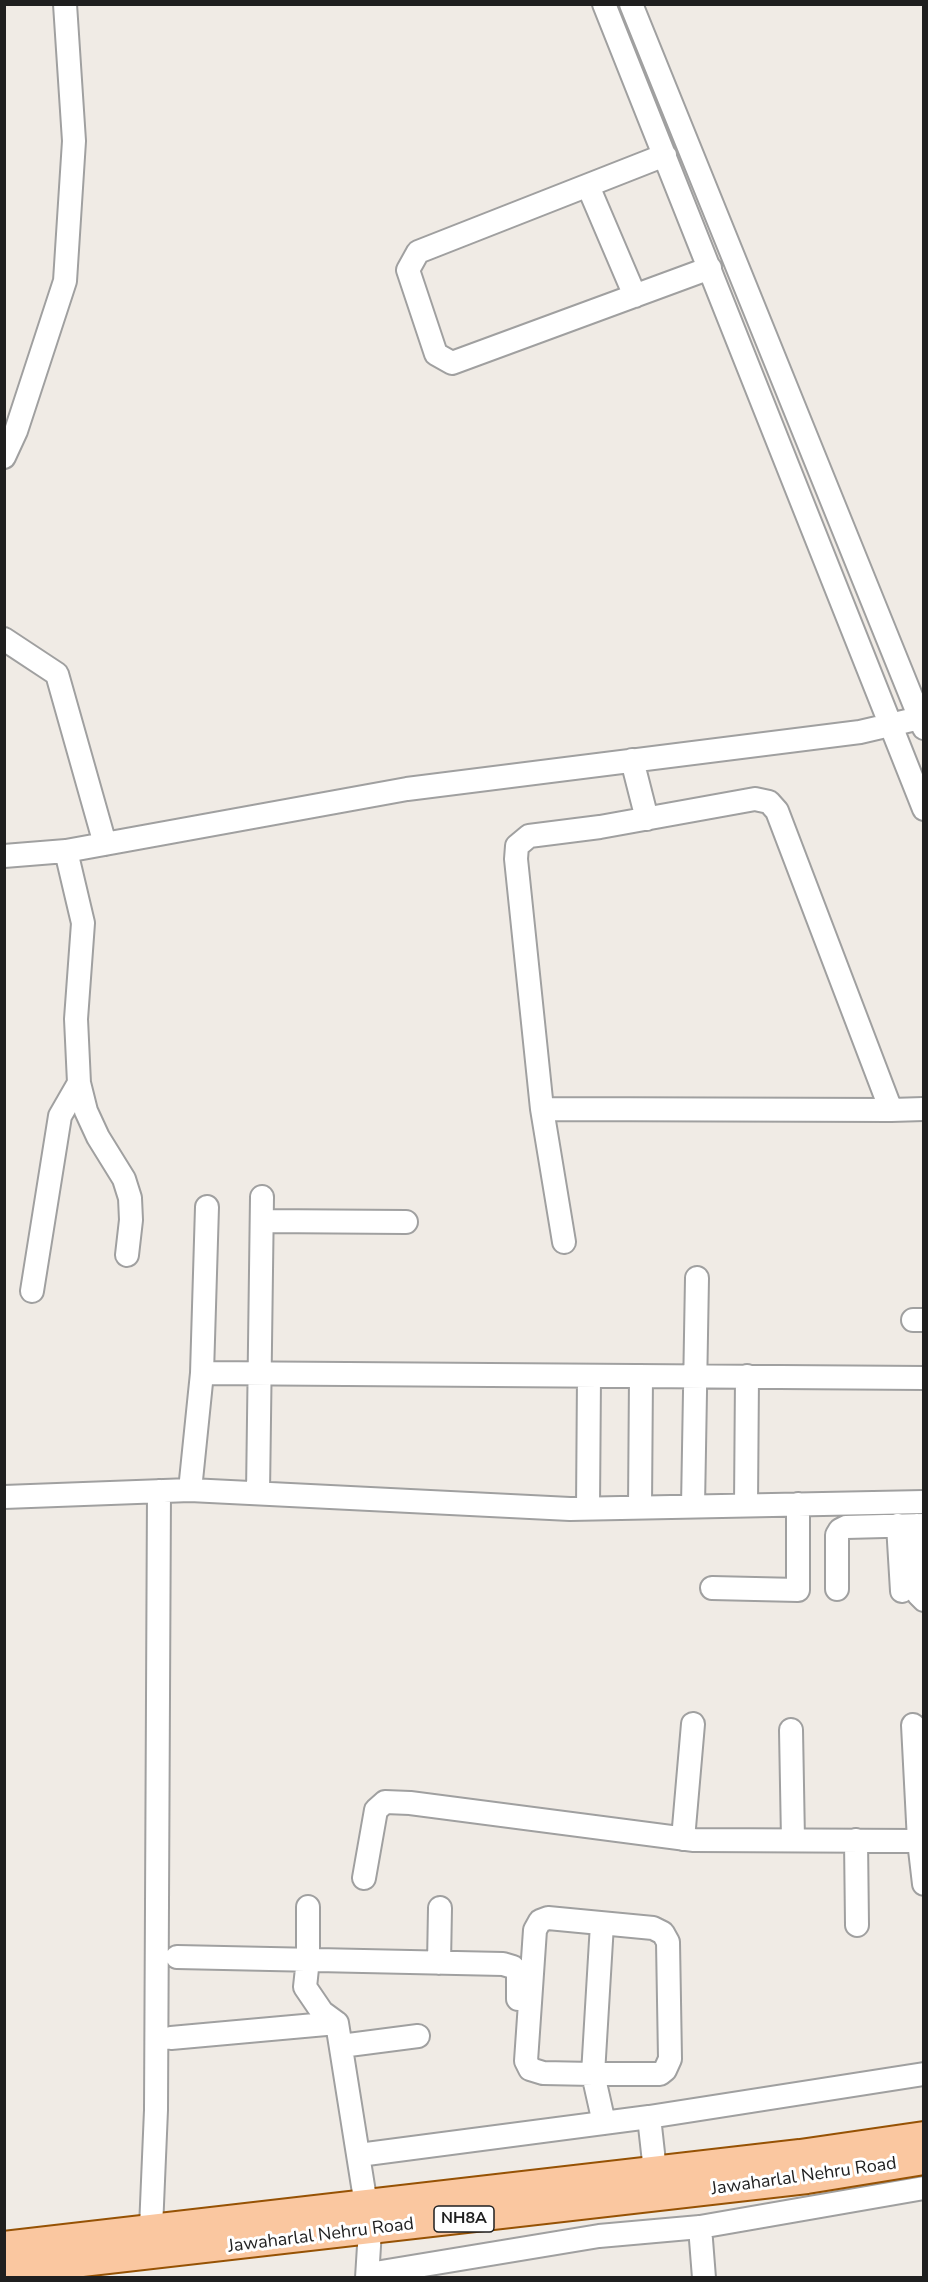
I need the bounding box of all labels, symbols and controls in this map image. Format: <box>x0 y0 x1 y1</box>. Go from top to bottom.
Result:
street label: Jawaharlal Nehru Road <box>710 2153 898 2201</box>
road number: NH8A <box>434 2206 494 2232</box>
street label: Jawaharlal Nehru Road <box>227 2214 415 2258</box>

